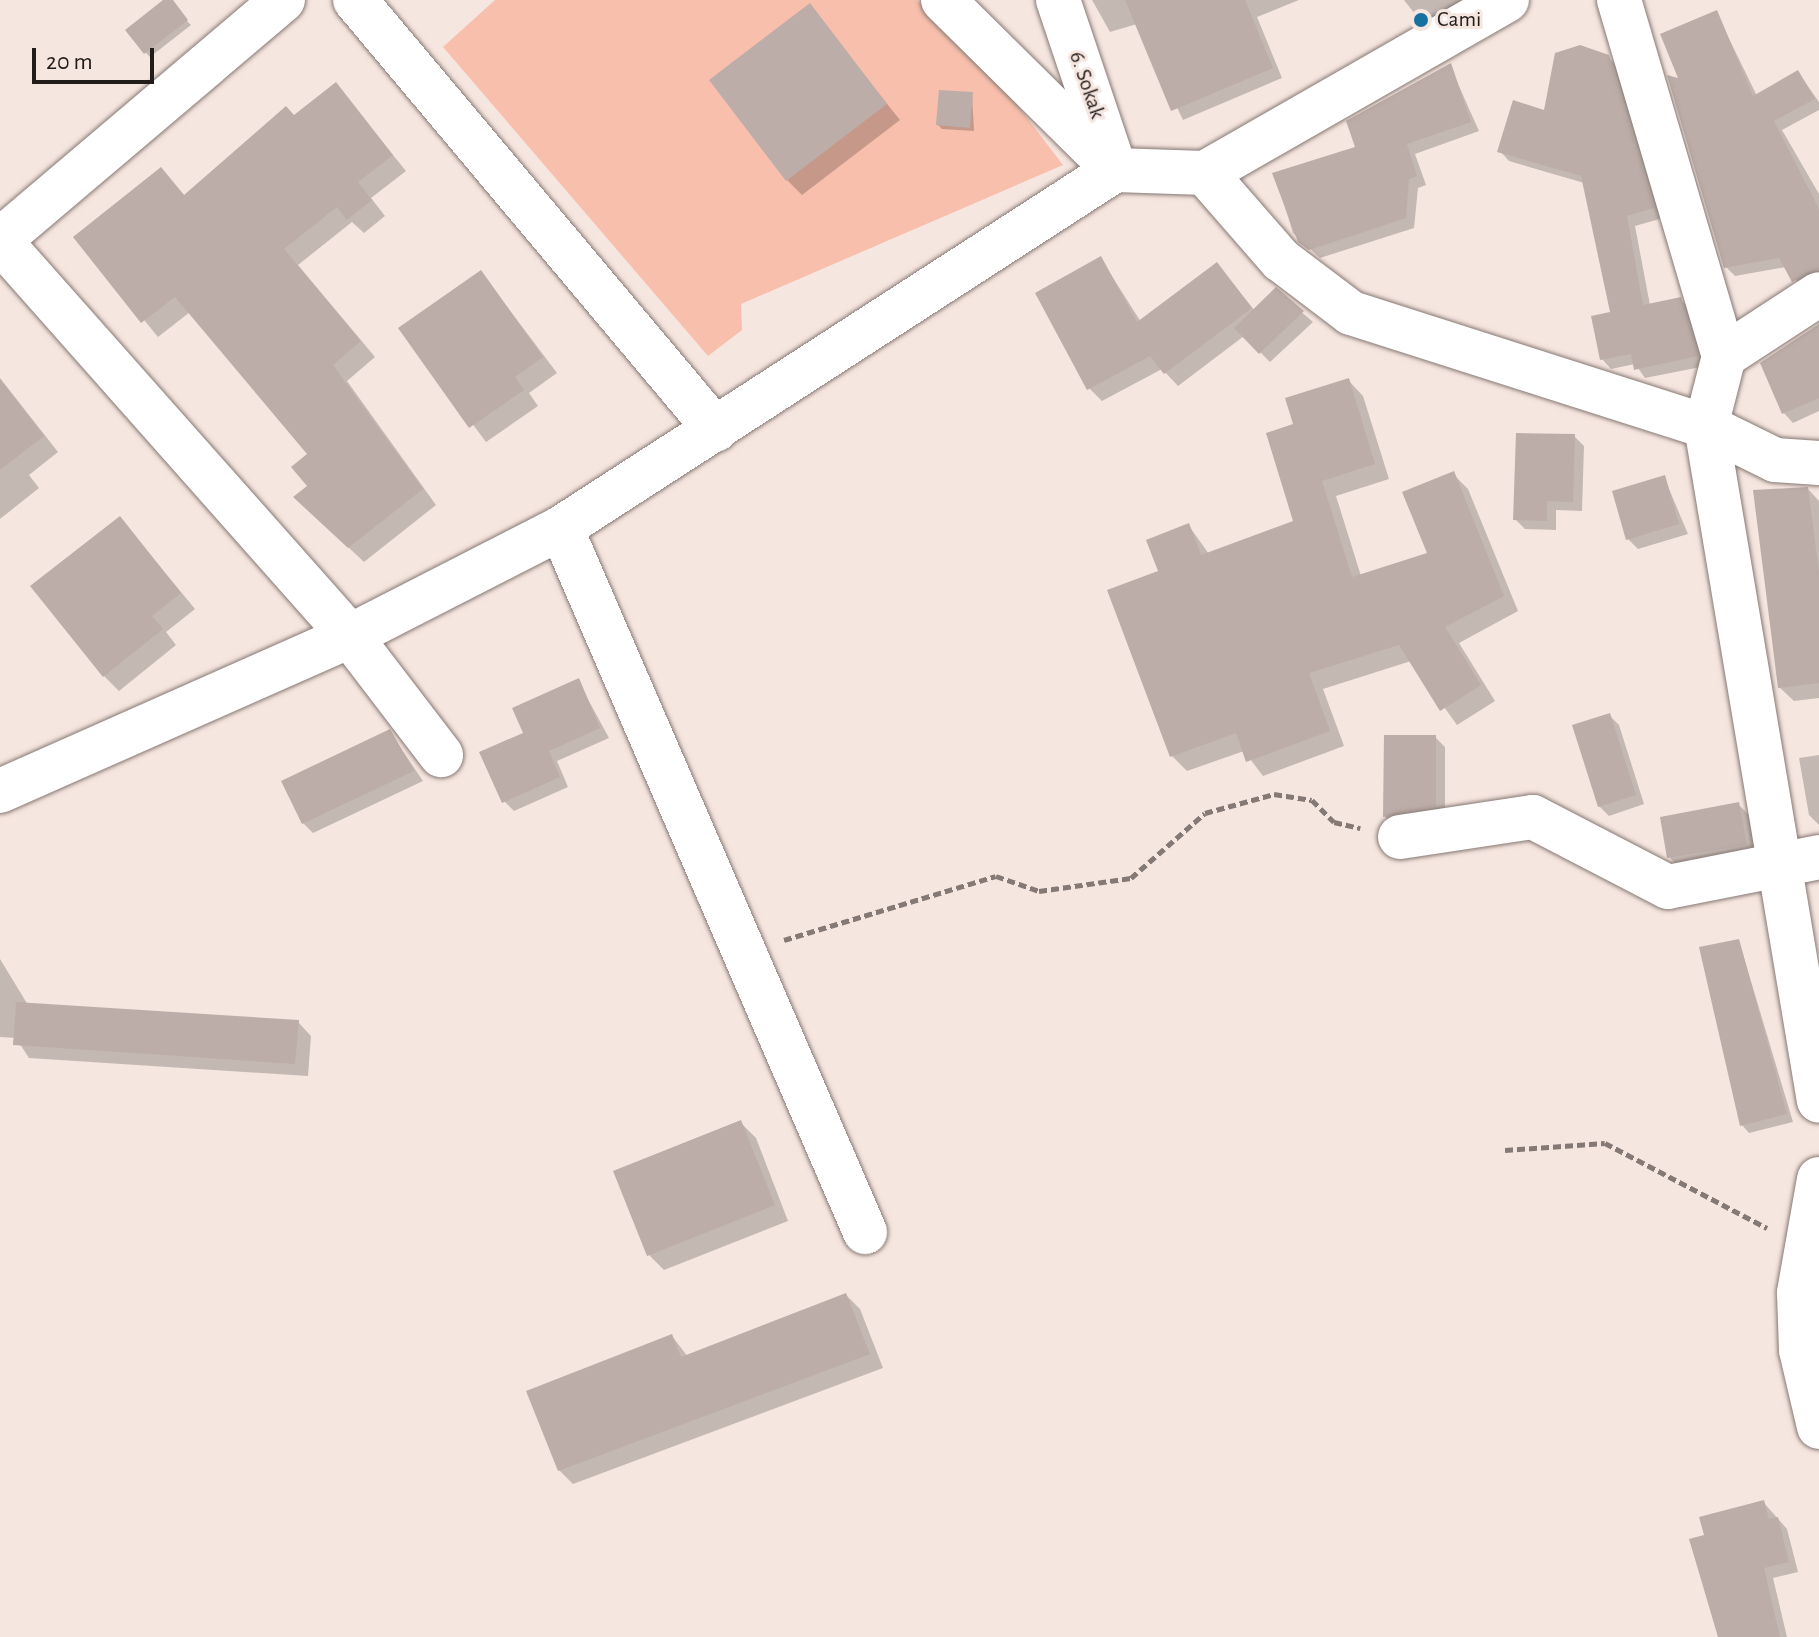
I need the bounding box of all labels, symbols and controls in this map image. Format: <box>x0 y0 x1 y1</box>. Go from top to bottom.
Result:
place label: Cami <box>1437 7 1481 33</box>
marker: Cami <box>1412 11 1430 29</box>
scale bar <box>36 32 158 82</box>
street label: 6. Sokak <box>1063 48 1111 122</box>
text: 20 m <box>46 50 93 74</box>

